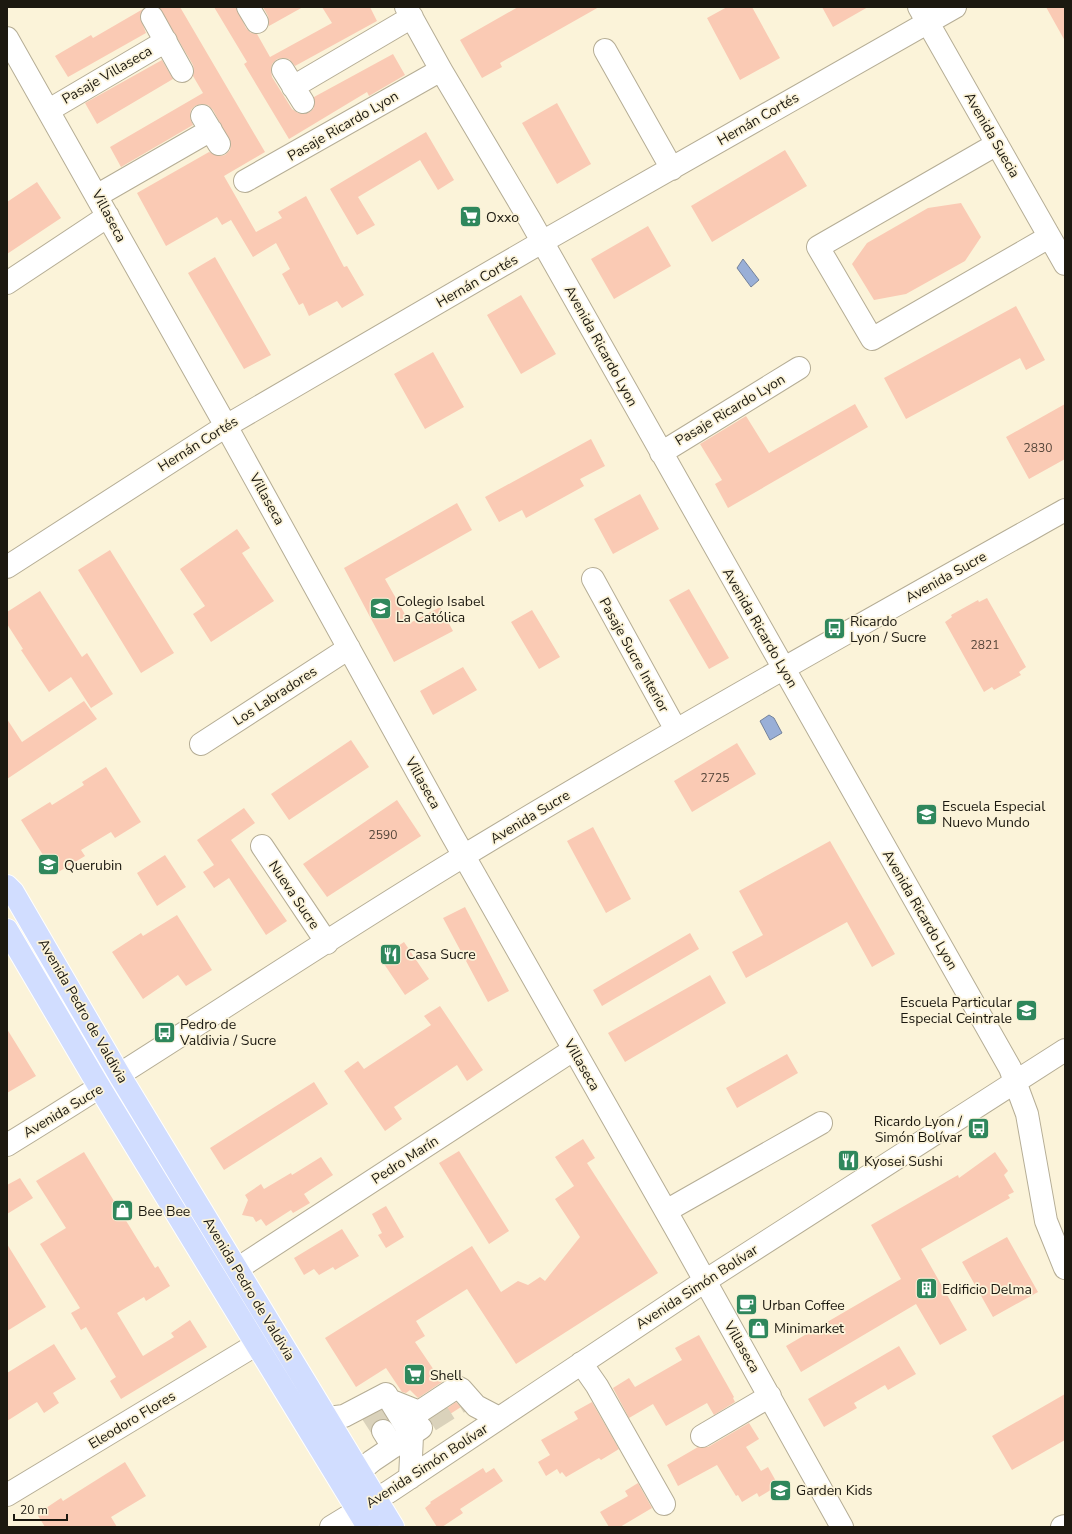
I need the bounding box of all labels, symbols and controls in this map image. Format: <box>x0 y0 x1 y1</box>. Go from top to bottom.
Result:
street label: Pasaje Villaseca <box>58 42 156 108</box>
street label: Pasaje Ricardo Lyon <box>284 86 402 166</box>
street label: Hernán Cortés <box>714 88 802 150</box>
street label: Avenida Suecia <box>960 89 1024 181</box>
street label: Villaseca <box>87 186 131 245</box>
supermarket icon: Oxxo <box>458 204 484 230</box>
place label: Oxxo <box>486 208 519 227</box>
street label: Hernán Cortés <box>433 250 521 312</box>
street label: Avenida Ricardo Lyon <box>560 282 642 410</box>
street label: Pasaje Ricardo Lyon <box>671 370 789 450</box>
street label: Hernán Cortés <box>154 412 242 476</box>
house number: 2830 <box>1024 440 1052 456</box>
street label: Villaseca <box>244 469 289 528</box>
street label: Avenida Sucre <box>902 547 990 607</box>
street label: Avenida Ricardo Lyon <box>718 565 802 691</box>
place label: Colegio Isabel La Católica <box>396 592 485 627</box>
street label: Pasaje Sucre Interior <box>595 594 673 716</box>
school or university icon: Colegio Isabel La Católica <box>368 596 394 622</box>
place label: Ricardo Lyon / Sucre <box>850 612 926 647</box>
bus stop icon: Ricardo Lyon / Sucre <box>822 616 848 642</box>
house number: 2821 <box>971 637 999 653</box>
street label: Los Labradores <box>229 662 321 730</box>
street label: Villaseca <box>400 753 445 812</box>
house number: 2725 <box>701 770 729 786</box>
street label: Avenida Sucre <box>486 786 574 848</box>
place label: Escuela Especial Nuevo Mundo <box>942 797 1046 832</box>
school or university icon: Escuela Especial Nuevo Mundo <box>914 801 940 827</box>
house number: 2590 <box>369 827 397 843</box>
street label: Avenida Ricardo Lyon <box>878 847 962 973</box>
school or university icon: Querubin <box>35 852 61 878</box>
place label: Querubin <box>64 856 122 875</box>
street label: Nueva Sucre <box>264 857 324 933</box>
street label: Avenida Pedro de Valdivia <box>34 935 132 1087</box>
restaurant icon: Casa Sucre <box>378 941 404 967</box>
place label: Casa Sucre <box>406 945 476 964</box>
place label: Escuela Particular Especial Ceintrale <box>900 993 1012 1028</box>
school or university icon: Escuela Particular Especial Ceintrale <box>1014 997 1040 1023</box>
place label: Pedro de Valdivia / Sucre <box>179 1015 276 1050</box>
bus stop icon: Pedro de Valdivia / Sucre <box>151 1019 177 1045</box>
street label: Villaseca <box>559 1035 604 1094</box>
street label: Avenida Sucre <box>19 1080 107 1142</box>
place label: Ricardo Lyon / Simón Bolívar <box>874 1112 963 1147</box>
bus stop icon: Ricardo Lyon / Simón Bolívar <box>965 1116 991 1142</box>
street label: Pedro Marín <box>368 1131 442 1189</box>
restaurant icon: Kyosei Sushi <box>836 1148 862 1174</box>
place label: Kyosei Sushi <box>864 1152 943 1171</box>
shop icon: Bee Bee <box>109 1198 135 1224</box>
place label: Bee Bee <box>138 1202 190 1221</box>
street label: Avenida Pedro de Valdivia <box>199 1214 299 1364</box>
street label: Avenida Simón Bolívar <box>632 1240 762 1334</box>
building icon: Edificio Delma <box>913 1276 939 1302</box>
place label: Edificio Delma <box>942 1280 1032 1299</box>
cafe icon: Urban Coffee <box>733 1292 759 1318</box>
place label: Urban Coffee <box>762 1296 845 1315</box>
shop icon: Minimarket <box>746 1315 772 1341</box>
street label: Villaseca <box>719 1317 764 1376</box>
place label: Minimarket <box>774 1319 844 1338</box>
supermarket icon: Shell <box>401 1362 427 1388</box>
place label: Shell <box>430 1366 463 1385</box>
street label: Eleodoro Flores <box>85 1386 179 1453</box>
street label: Avenida Simón Bolívar <box>362 1419 492 1513</box>
school or university icon: Garden Kids <box>767 1477 793 1503</box>
place label: Garden Kids <box>796 1481 873 1500</box>
scale bar <box>14 1496 67 1522</box>
text: 20 m <box>20 1502 48 1518</box>

